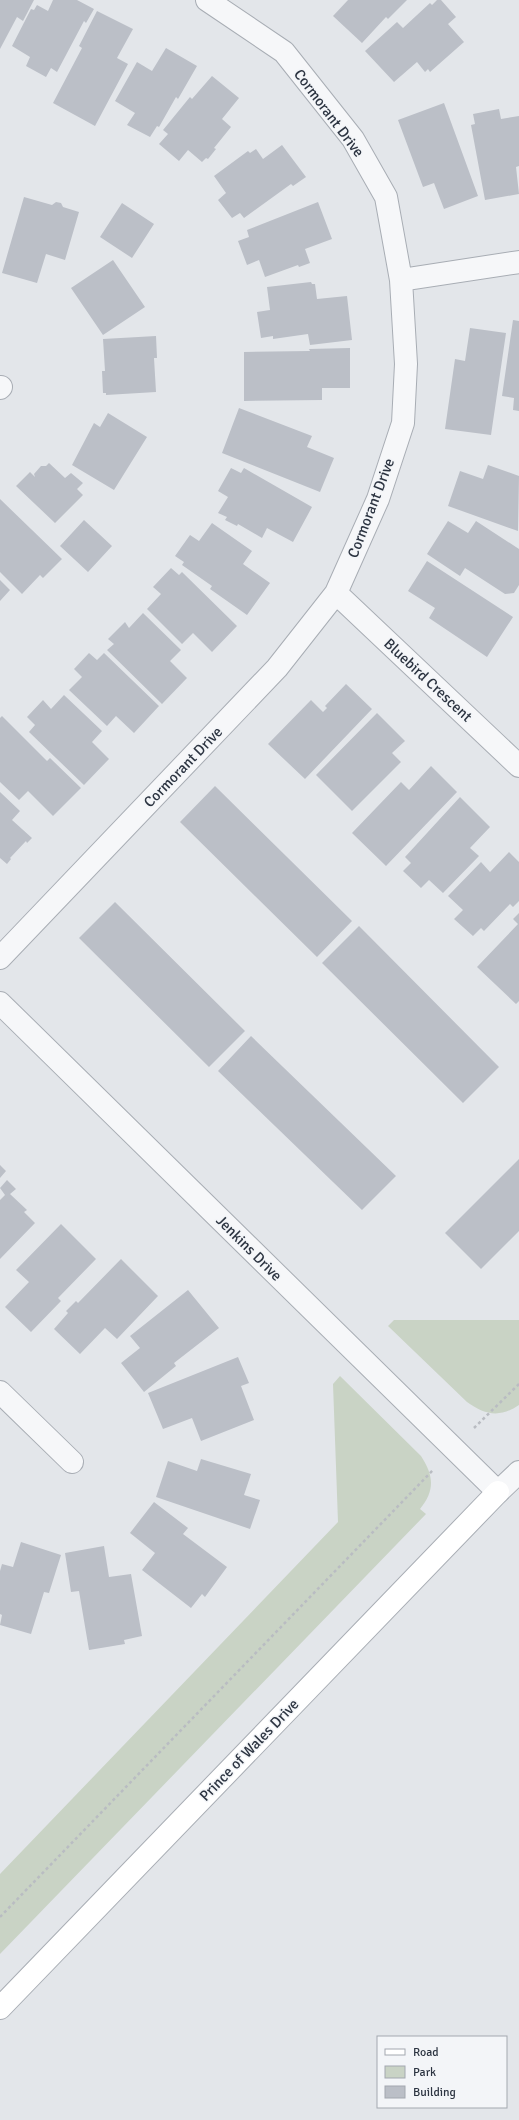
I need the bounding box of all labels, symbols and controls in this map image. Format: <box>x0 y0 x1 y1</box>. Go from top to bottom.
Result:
street label: Cormorant Drive <box>290 66 368 160</box>
street label: Cormorant Drive <box>344 456 398 560</box>
street label: Bluebird Crescent <box>380 635 476 725</box>
street label: Cormorant Drive <box>140 723 226 811</box>
street label: Jenkins Drive <box>212 1211 286 1285</box>
street label: Prince of Wales Drive <box>196 1695 302 1805</box>
legend <box>377 2036 507 2108</box>
text: Road <box>413 2045 439 2060</box>
text: Park <box>413 2065 436 2080</box>
text: Building <box>413 2085 456 2100</box>

